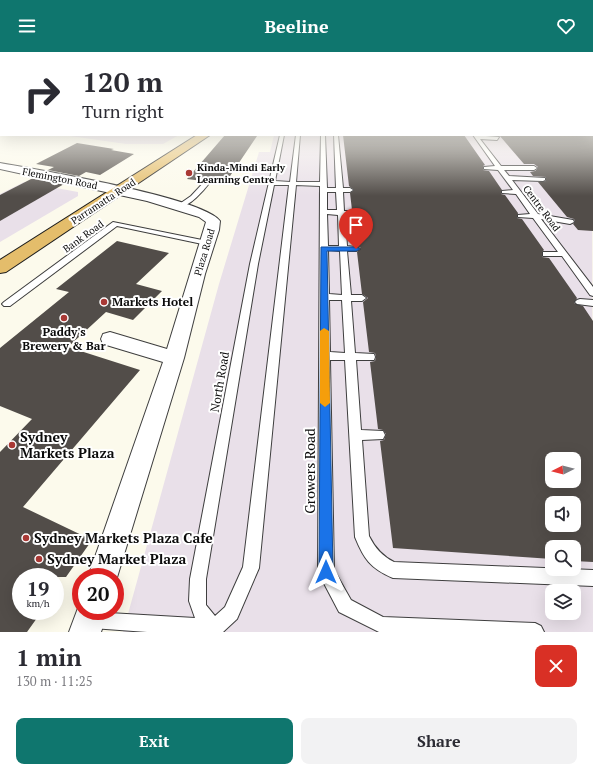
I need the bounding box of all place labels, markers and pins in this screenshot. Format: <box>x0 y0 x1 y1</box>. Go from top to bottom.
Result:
place label: Kinda-Mindi Early Learning Centre <box>197 161 286 186</box>
marker: Kinda-Mindi Early Learning Centre <box>184 168 194 178</box>
pin <box>339 208 373 249</box>
place label: Markets Hotel <box>112 294 193 309</box>
marker: Markets Hotel <box>99 297 109 307</box>
marker: Paddy's Brewery & Bar <box>59 313 69 323</box>
place label: Paddy's Brewery & Bar <box>22 324 107 353</box>
place label: Sydney Markets Plaza <box>20 427 115 462</box>
marker: Sydney Markets Plaza <box>7 440 17 450</box>
place label: Sydney Markets Plaza Cafe <box>34 528 213 547</box>
marker: Sydney Markets Plaza Cafe <box>21 533 31 543</box>
place label: Sydney Market Plaza <box>47 549 186 568</box>
marker: Sydney Market Plaza <box>34 554 44 564</box>

